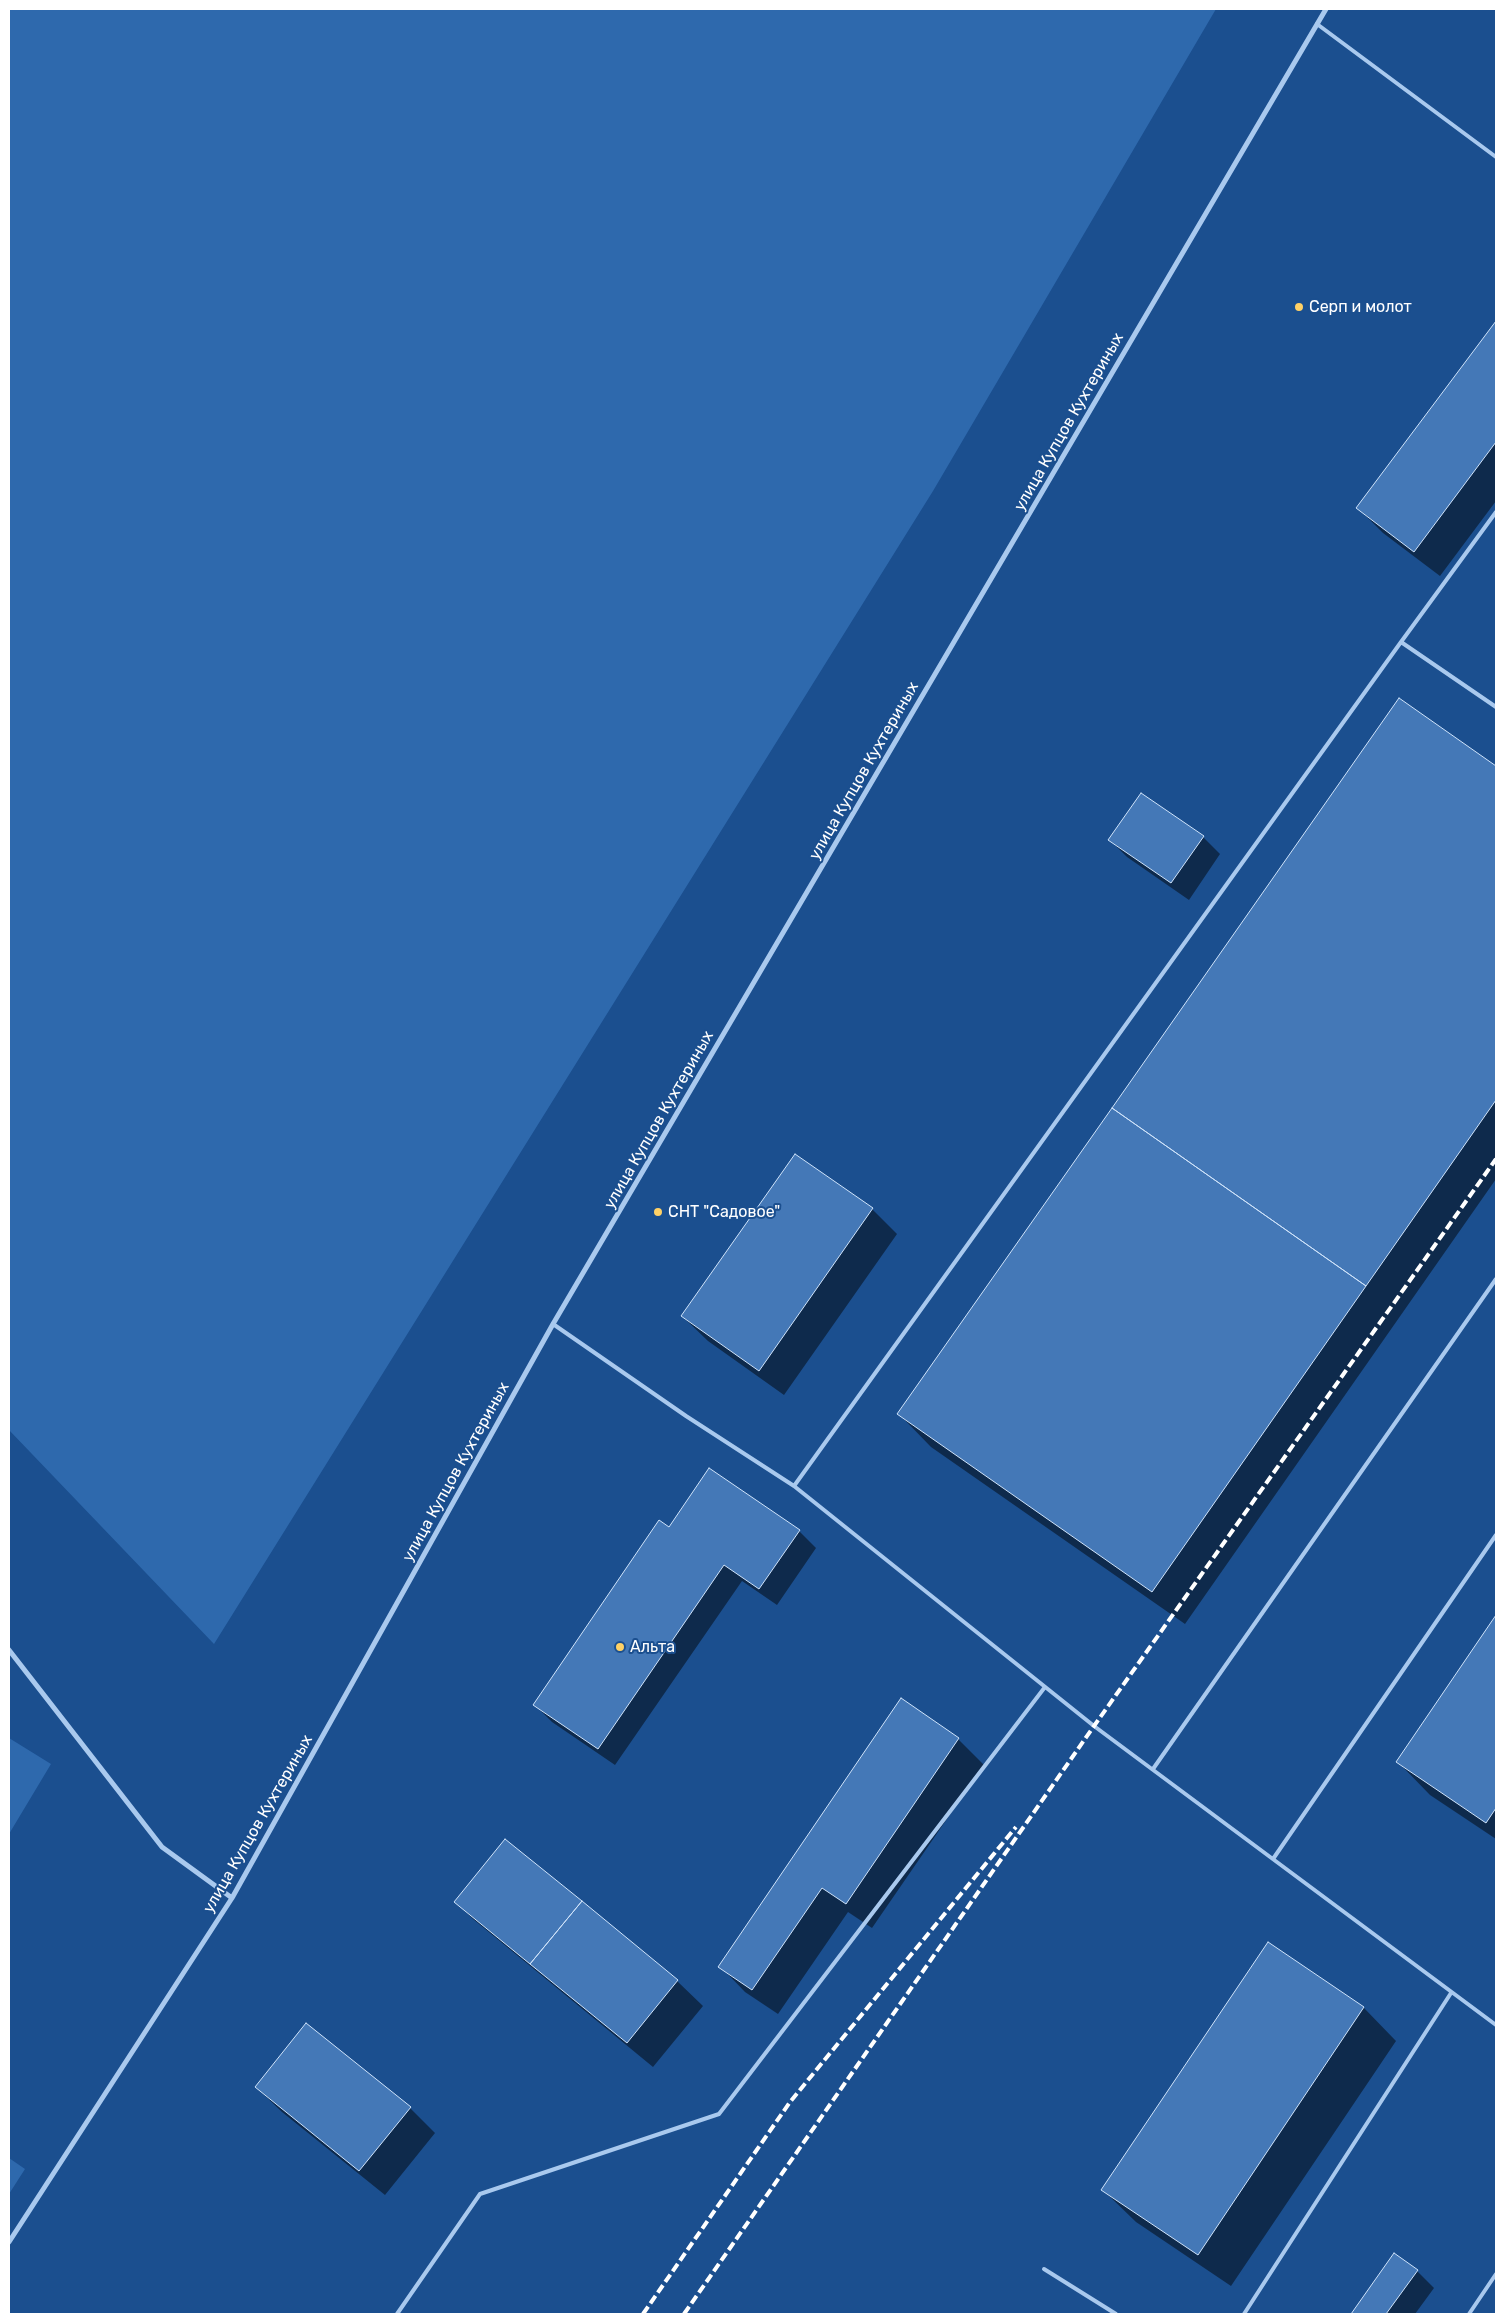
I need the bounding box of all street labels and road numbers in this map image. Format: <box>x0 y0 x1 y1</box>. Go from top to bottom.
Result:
street label: улица Купцов Кухтериных <box>1010 330 1128 514</box>
street label: улица Купцов Кухтериных <box>805 679 923 863</box>
street label: улица Купцов Кухтериных <box>600 1028 718 1212</box>
street label: улица Купцов Кухтериных <box>399 1379 513 1565</box>
street label: улица Купцов Кухтериных <box>199 1732 317 1916</box>

